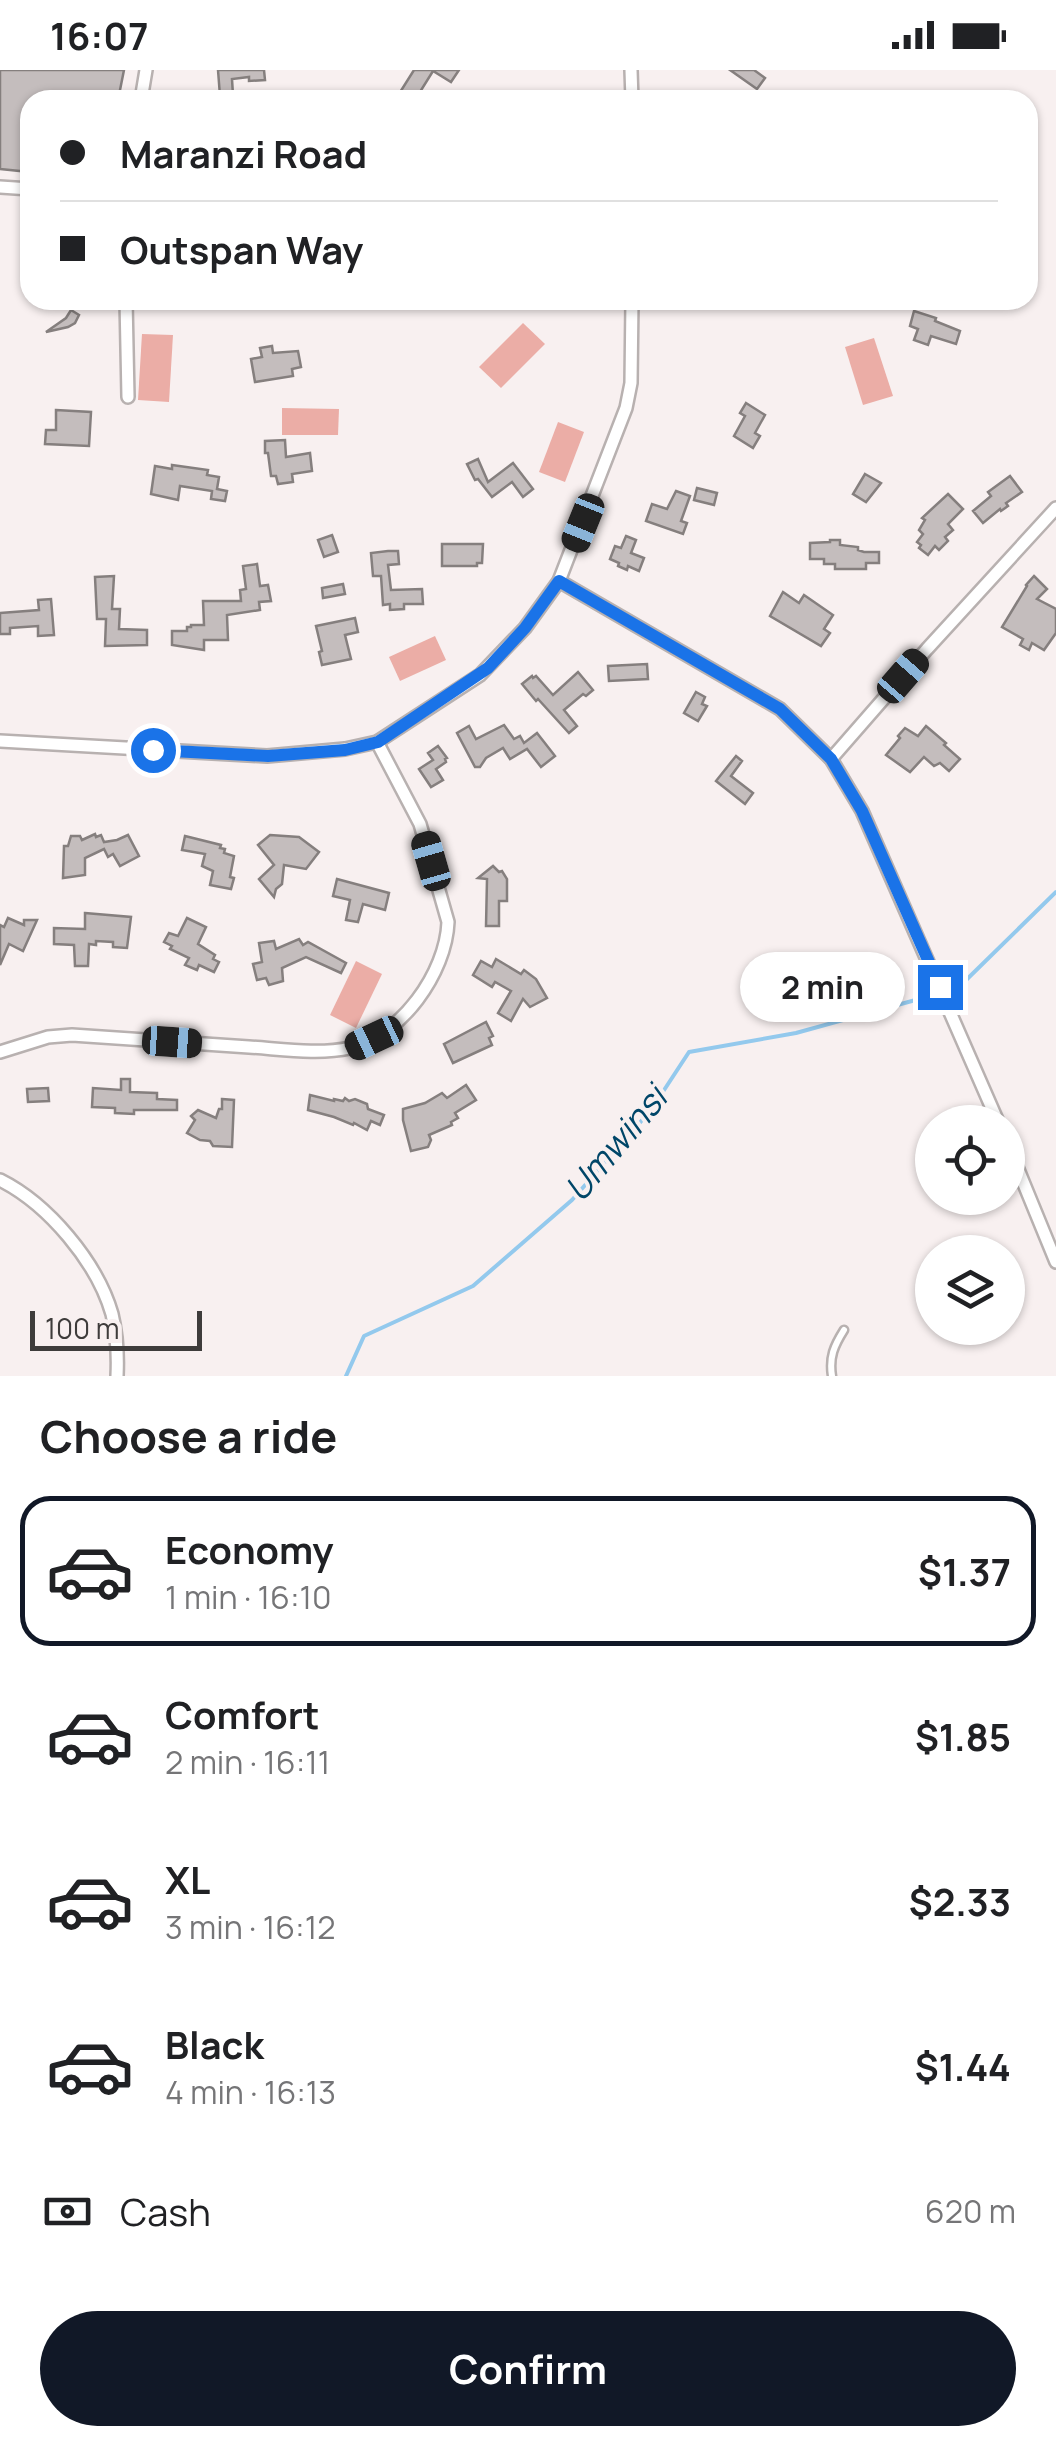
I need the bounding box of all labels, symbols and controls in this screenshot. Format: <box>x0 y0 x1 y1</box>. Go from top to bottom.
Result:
text: 16:07 <box>50 9 149 61</box>
text: Maranzi Road <box>120 127 367 179</box>
text: Outspan Way <box>120 223 363 275</box>
car <box>558 490 608 556</box>
car <box>872 644 934 708</box>
route start <box>131 728 176 773</box>
car <box>408 828 454 894</box>
callout: 2 min <box>740 952 905 1022</box>
text: 2 min <box>781 965 864 1009</box>
route end <box>918 965 963 1010</box>
car <box>340 1012 408 1064</box>
car <box>141 1025 203 1059</box>
water label: Umwinsi <box>553 1073 680 1211</box>
map controls <box>915 1105 1025 1345</box>
button: locate <box>915 1105 1025 1215</box>
button: layers <box>915 1235 1025 1345</box>
scale bar <box>30 1306 202 1350</box>
text: 100 m <box>45 1309 119 1347</box>
text: Choose a ride <box>40 1405 337 1467</box>
text: Economy <box>165 1523 334 1575</box>
icon: car <box>45 1526 135 1616</box>
text: $1.37 <box>918 1545 1011 1597</box>
text: 1 min · 16:10 <box>165 1575 331 1619</box>
text: Comfort <box>165 1688 319 1740</box>
icon: car <box>45 1691 135 1781</box>
text: $1.85 <box>915 1710 1011 1762</box>
text: 2 min · 16:11 <box>165 1740 330 1784</box>
text: XL <box>165 1853 210 1905</box>
icon: car <box>45 1856 135 1946</box>
text: $2.33 <box>909 1875 1011 1927</box>
text: 3 min · 16:12 <box>165 1905 335 1949</box>
text: Black <box>165 2018 264 2070</box>
icon: car <box>45 2021 135 2111</box>
text: $1.44 <box>915 2040 1011 2092</box>
text: 4 min · 16:13 <box>165 2070 336 2114</box>
icon: cash <box>40 2184 95 2239</box>
text: Cash <box>120 2185 211 2237</box>
text: 620 m <box>925 2189 1016 2233</box>
button: Confirm <box>40 2311 1016 2426</box>

